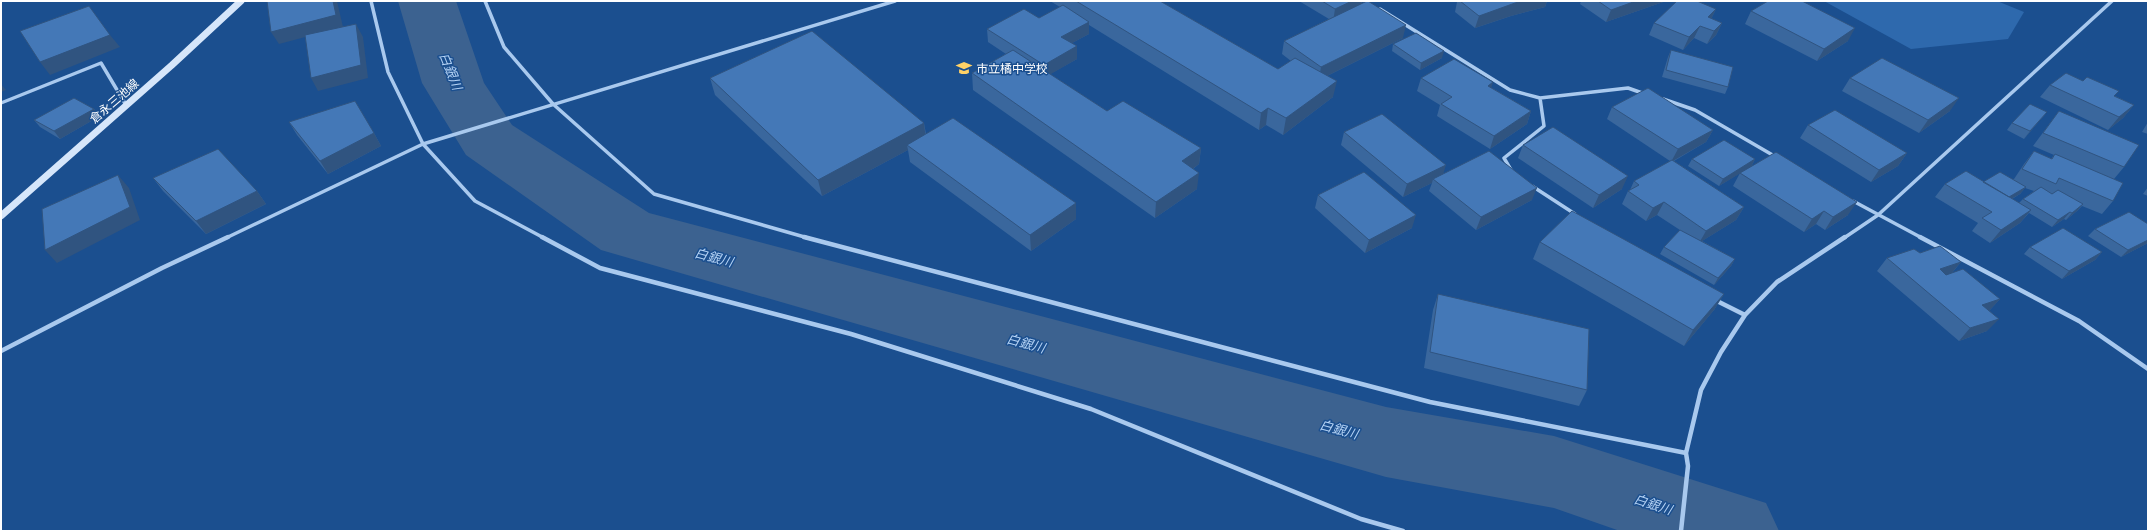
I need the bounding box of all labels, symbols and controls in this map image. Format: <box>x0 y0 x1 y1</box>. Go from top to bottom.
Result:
water label: 白銀川 <box>435 50 467 94</box>
school or university icon: 市立橘中学校 <box>955 59 973 77</box>
place label: 市立橘中学校 <box>976 60 1048 77</box>
street label: 倉永三池線 <box>86 75 142 127</box>
water label: 白銀川 <box>693 243 737 271</box>
water label: 白銀川 <box>1005 329 1049 357</box>
water label: 白銀川 <box>1318 415 1362 443</box>
water label: 白銀川 <box>1632 489 1676 519</box>

